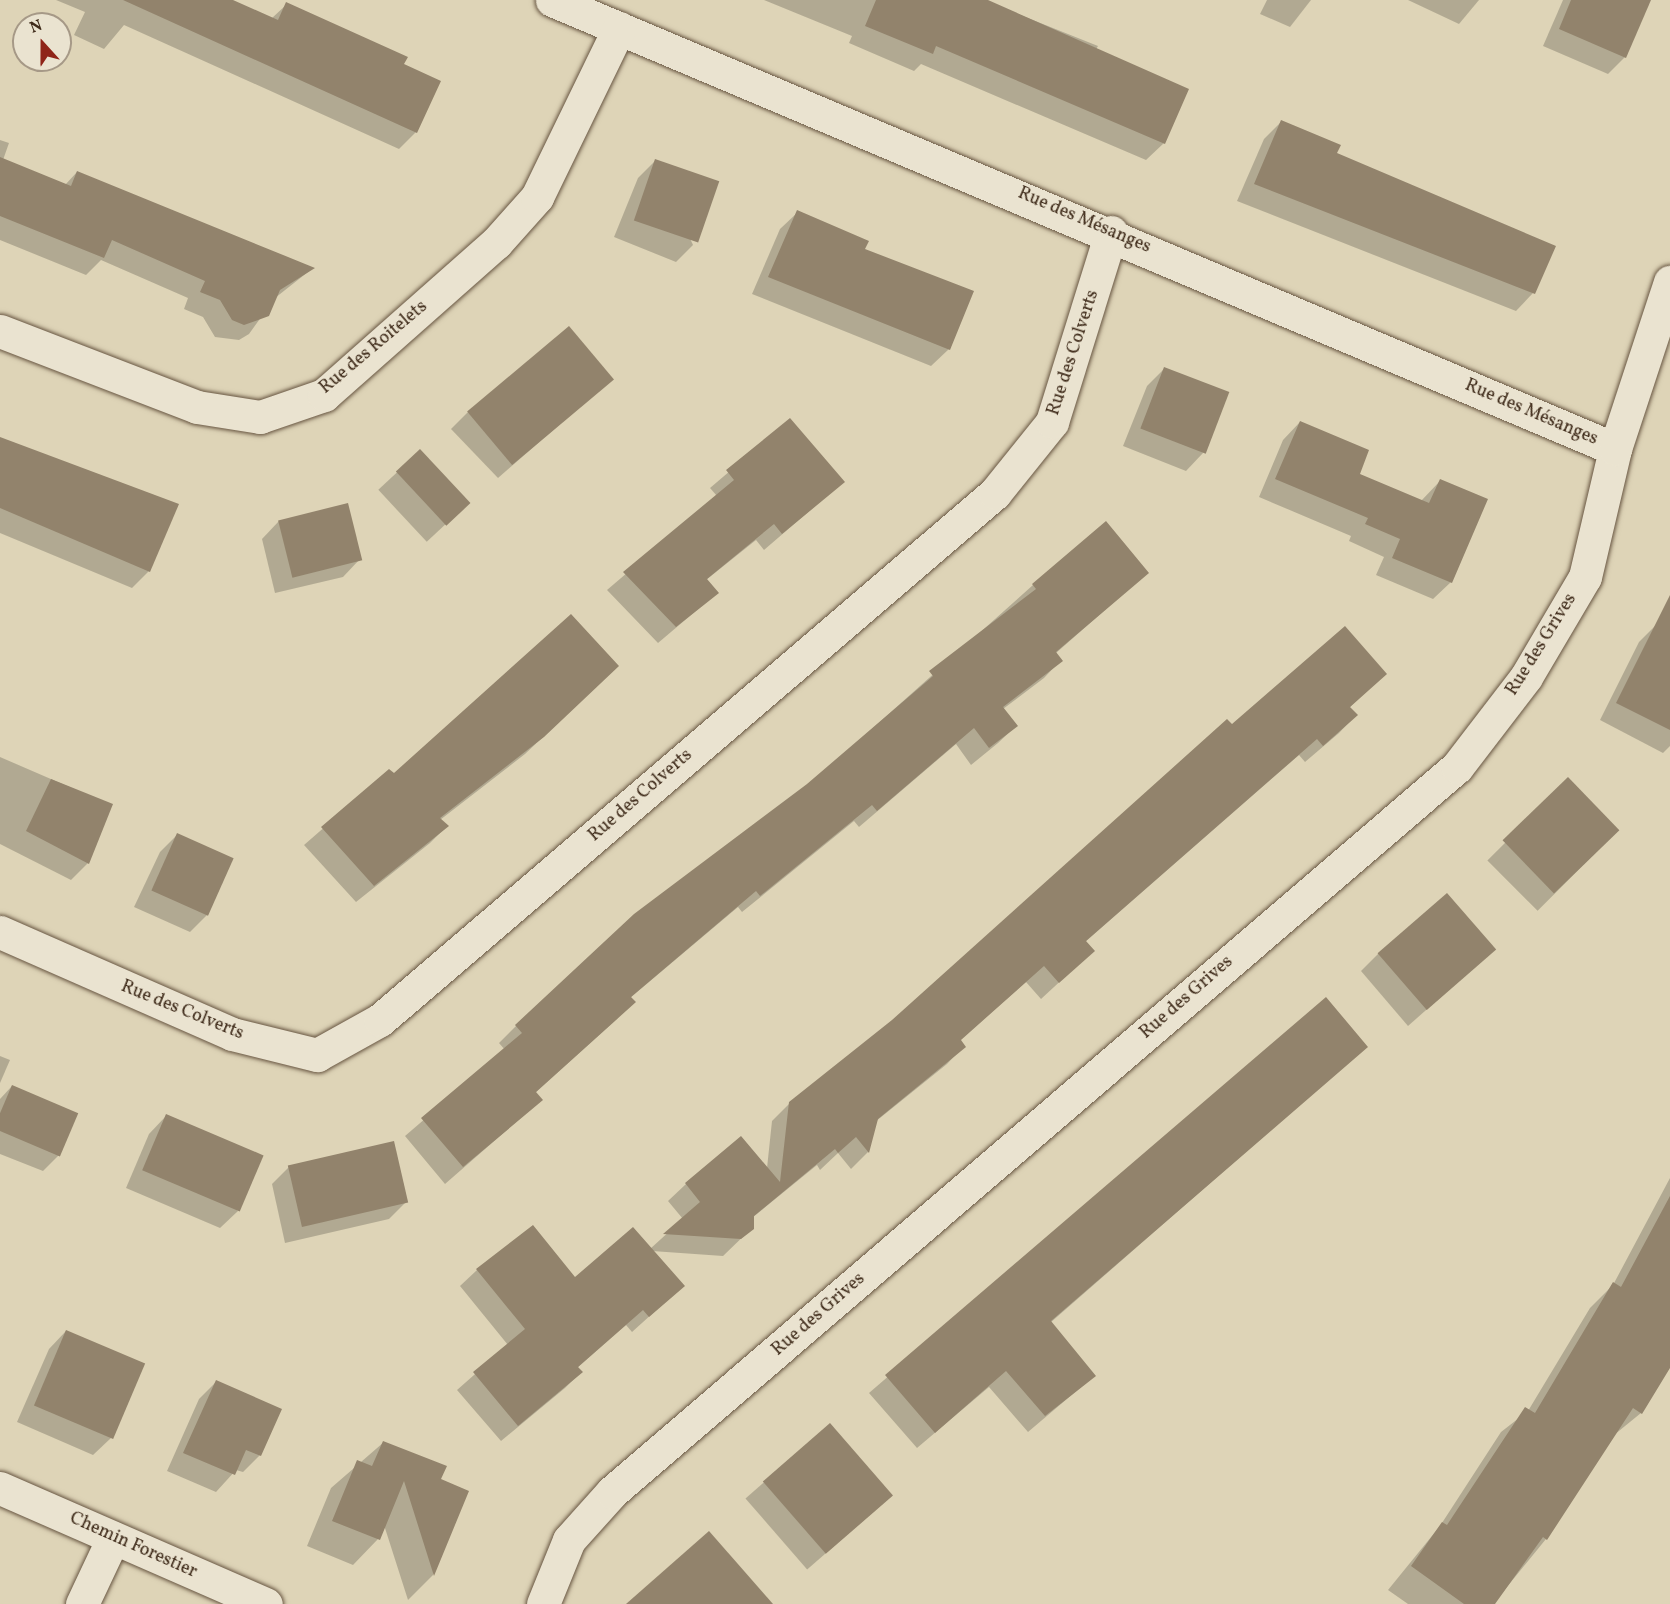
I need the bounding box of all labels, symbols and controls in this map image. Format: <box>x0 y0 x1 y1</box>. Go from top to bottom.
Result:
north arrow <box>12 12 72 72</box>
text: N <box>27 15 46 39</box>
street label: Rue des Mésanges <box>1014 183 1154 259</box>
street label: Rue des Colverts <box>1044 288 1104 418</box>
street label: Rue des Roitelets <box>316 297 432 399</box>
street label: Rue des Mésanges <box>1461 375 1601 451</box>
street label: Rue des Grives <box>1502 590 1582 700</box>
street label: Rue des Colverts <box>585 745 697 847</box>
street label: Rue des Grives <box>1136 952 1238 1044</box>
street label: Rue des Colverts <box>117 977 247 1045</box>
street label: Rue des Grives <box>768 1269 870 1361</box>
street label: Chemin Forestier <box>66 1508 200 1584</box>

